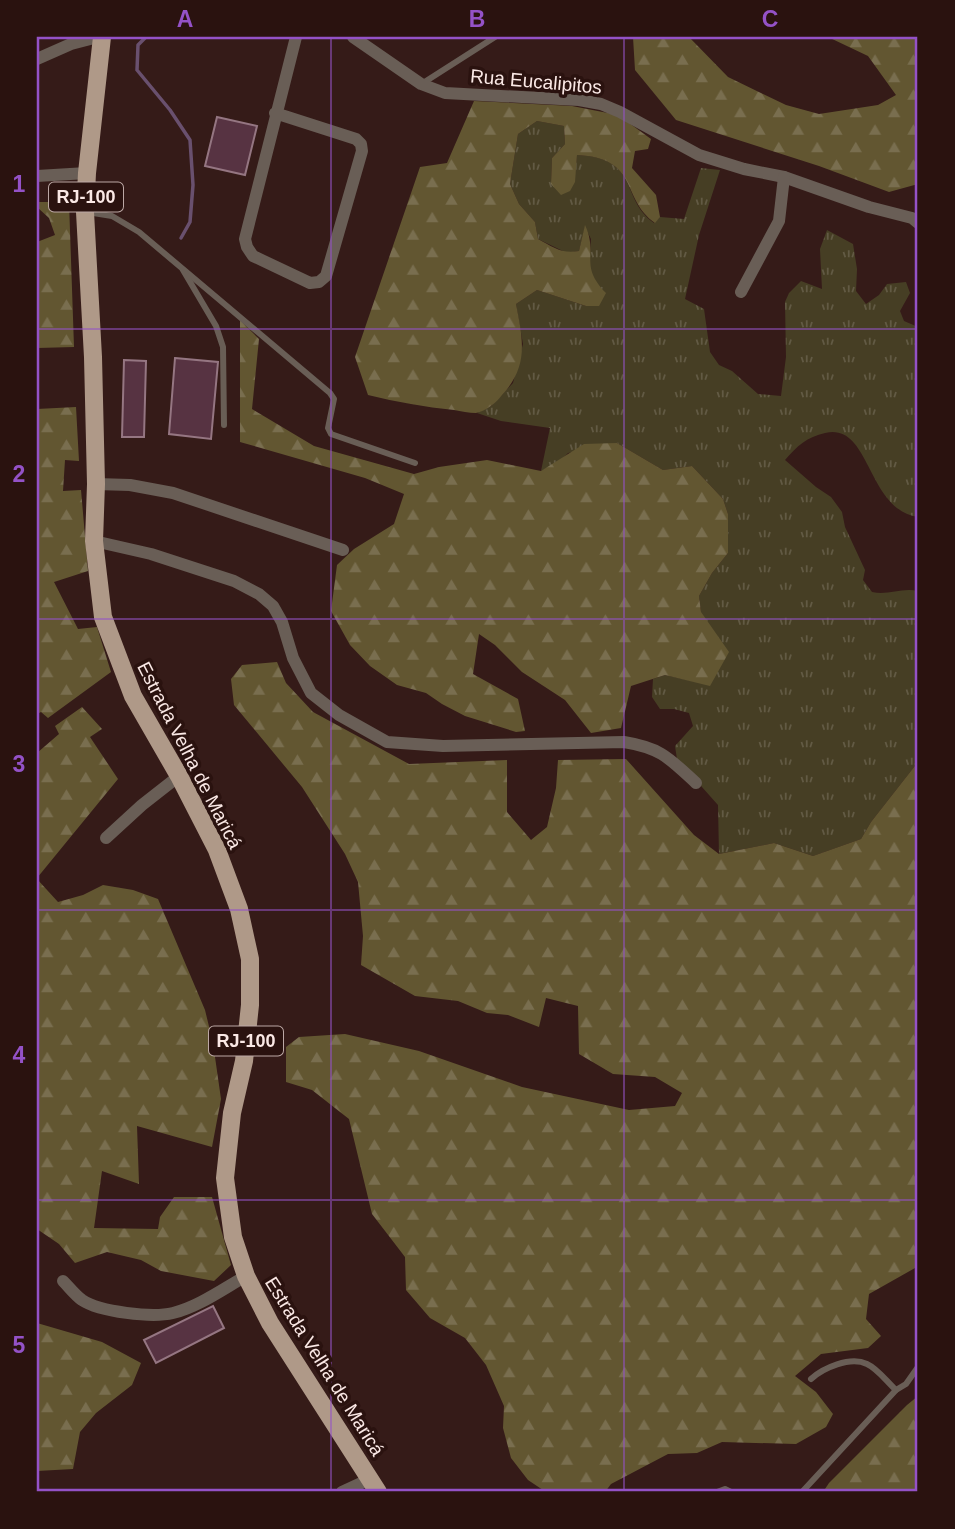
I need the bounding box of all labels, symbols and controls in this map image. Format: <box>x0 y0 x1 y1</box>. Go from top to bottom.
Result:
text: A <box>177 6 193 32</box>
text: B <box>469 6 485 32</box>
text: C <box>762 6 778 32</box>
street label: Rua Eucalipitos <box>469 65 603 98</box>
text: 1 <box>13 171 26 197</box>
road number: RJ-100 <box>49 182 123 212</box>
text: 2 <box>13 461 25 487</box>
street label: Estrada Velha de Maricá <box>133 658 246 853</box>
text: 3 <box>13 751 25 777</box>
road number: RJ-100 <box>209 1026 283 1056</box>
text: 4 <box>13 1042 26 1068</box>
street label: Estrada Velha de Maricá <box>261 1273 389 1460</box>
text: 5 <box>13 1332 26 1358</box>

